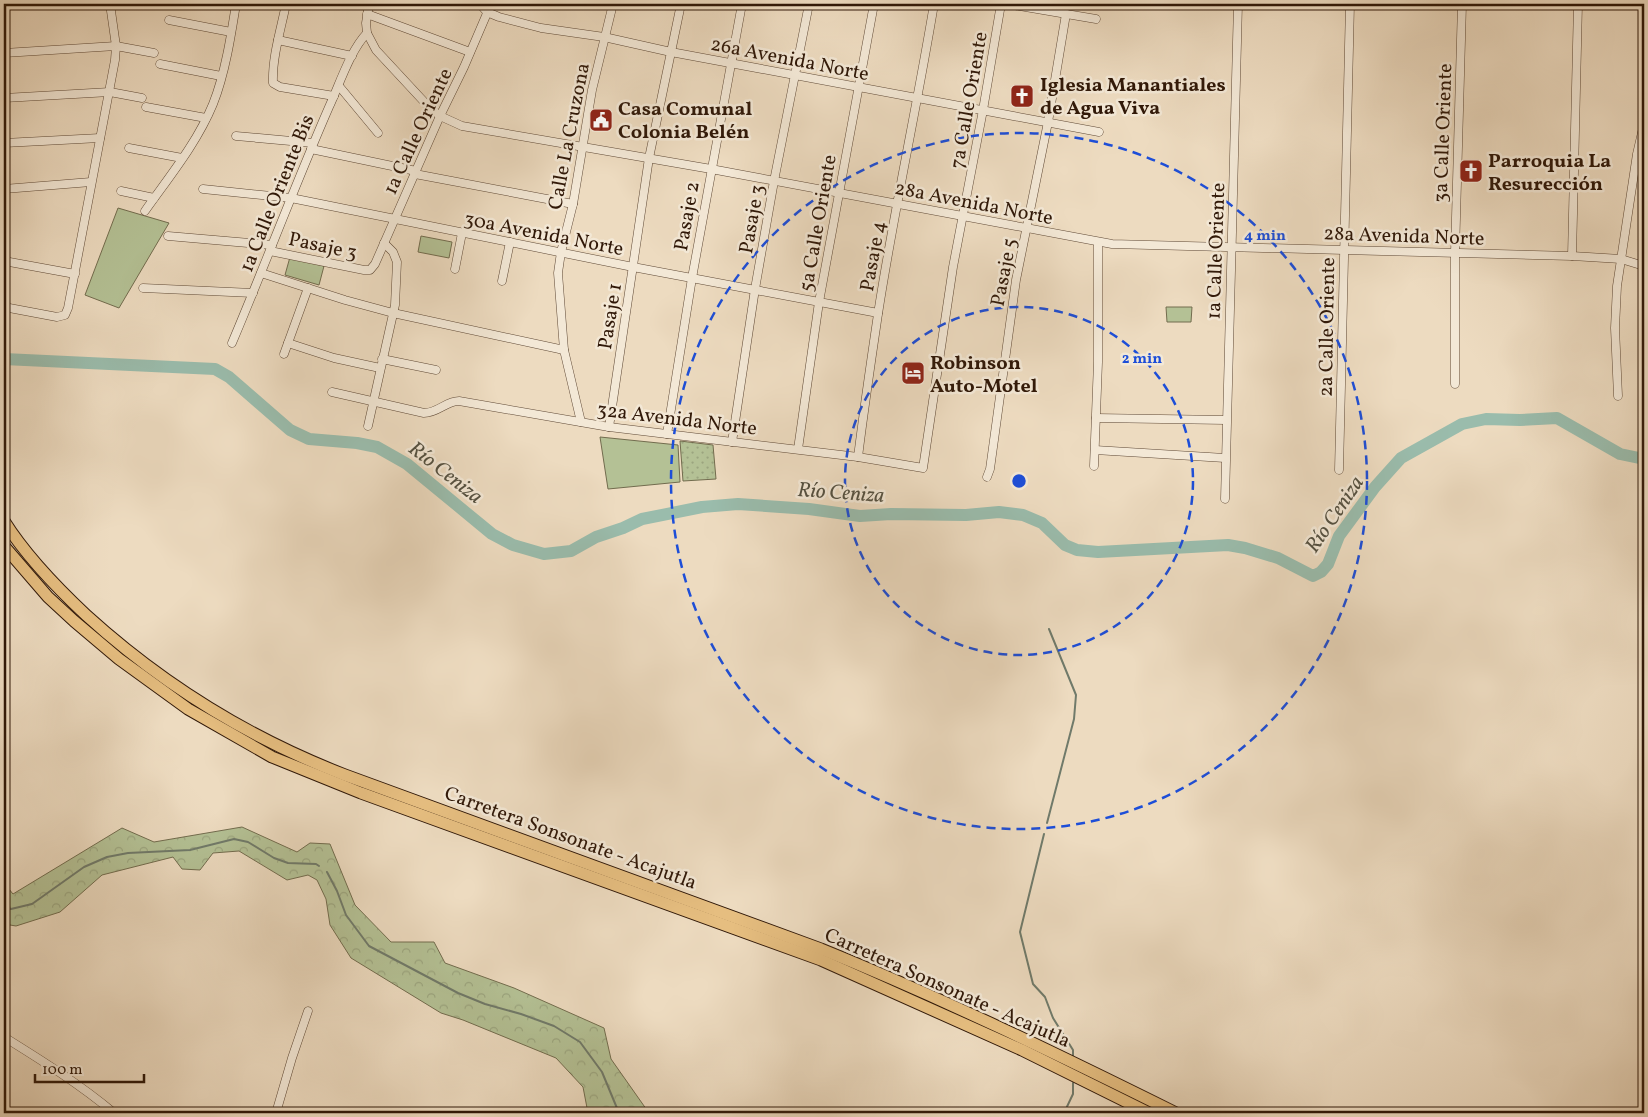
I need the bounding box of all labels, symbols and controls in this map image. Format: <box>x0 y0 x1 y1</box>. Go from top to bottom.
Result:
street label: 7a Calle Oriente <box>944 30 996 171</box>
street label: 26a Avenida Norte <box>708 31 871 89</box>
street label: Calle La Cruzona <box>542 61 598 212</box>
street label: 3a Calle Oriente <box>1428 63 1460 203</box>
street label: 1a Calle Oriente <box>377 64 460 200</box>
place label: Iglesia Manantiales de Agua Viva <box>1040 72 1226 123</box>
church icon: Iglesia Manantiales de Agua Viva <box>1009 83 1035 109</box>
place label: Casa Comunal Colonia Belén <box>618 96 752 147</box>
public building icon: Casa Comunal Colonia Belén <box>588 107 614 133</box>
street label: 1a Calle Oriente Bis <box>233 111 322 277</box>
place label: Parroquia La Resurección <box>1488 148 1611 199</box>
street label: 5a Calle Oriente <box>793 153 845 294</box>
church icon: Parroquia La Resurección <box>1458 158 1484 184</box>
street label: 28a Avenida Norte <box>892 175 1055 233</box>
street label: Pasaje 2 <box>668 179 708 253</box>
street label: 1a Calle Oriente <box>1201 182 1233 320</box>
street label: Pasaje 3 <box>733 183 773 256</box>
street label: 30a Avenida Norte <box>461 206 626 264</box>
street label: Pasaje 4 <box>854 219 894 294</box>
street label: 28a Avenida Norte <box>1323 220 1485 254</box>
street label: Pasaje 3 <box>286 226 359 268</box>
text: 4 min <box>1244 226 1286 247</box>
street label: Pasaje 5 <box>985 236 1025 309</box>
street label: 2a Calle Oriente <box>1313 257 1343 397</box>
street label: Pasaje 1 <box>592 281 630 352</box>
text: 2 min <box>1122 349 1162 370</box>
place label: Robinson Auto-Motel <box>930 350 1038 401</box>
hotel icon: Robinson Auto-Motel <box>900 360 926 386</box>
street label: 32a Avenida Norte <box>595 396 758 444</box>
water label: Río Ceniza <box>402 435 488 511</box>
water label: Río Ceniza <box>1299 471 1372 559</box>
centre of rings <box>1010 472 1028 490</box>
water label: Río Ceniza <box>796 476 885 511</box>
street label: Carretera Sonsonate - Acajutla <box>440 780 700 898</box>
street label: Carretera Sonsonate - Acajutla <box>820 922 1075 1056</box>
scale bar <box>35 1052 144 1084</box>
text: 100 m <box>42 1060 82 1081</box>

